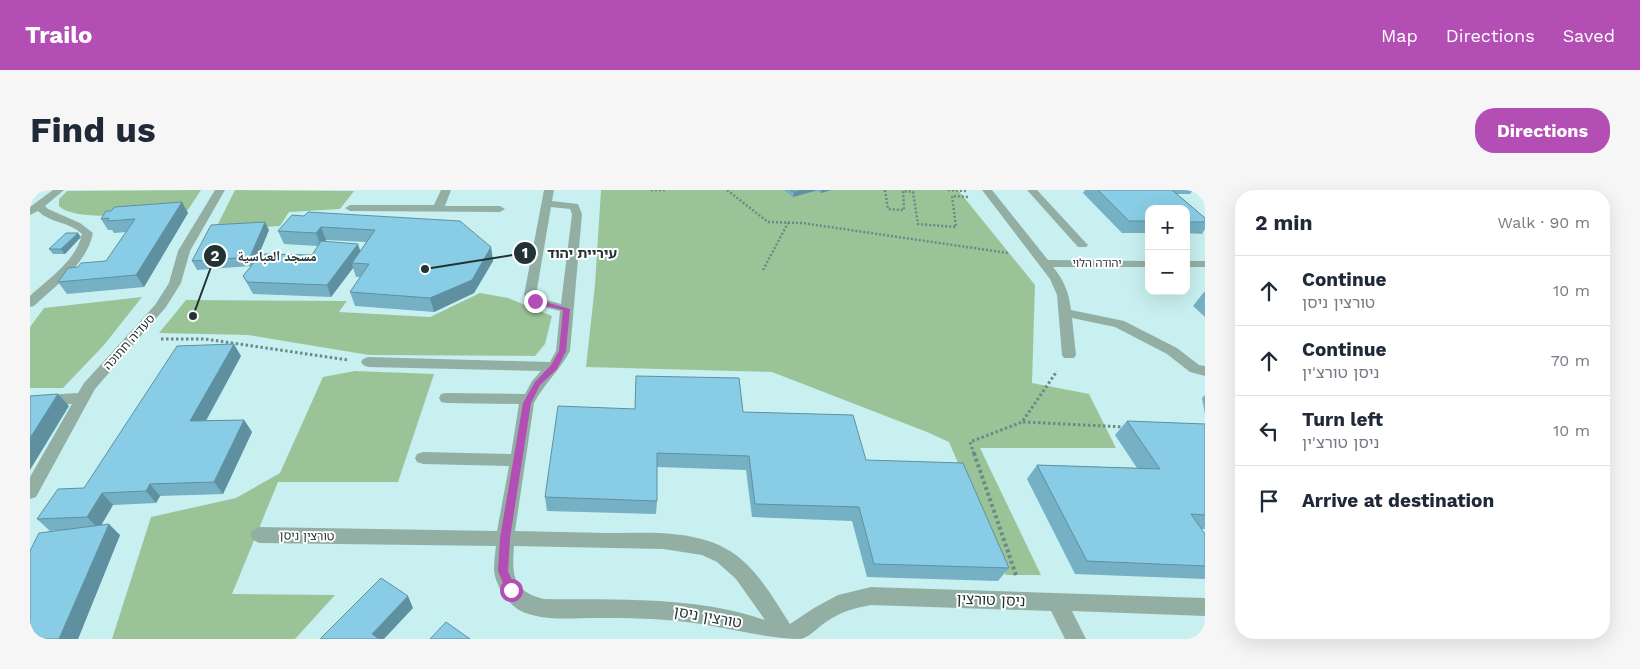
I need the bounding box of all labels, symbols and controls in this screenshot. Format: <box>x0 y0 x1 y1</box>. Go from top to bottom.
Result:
text: Trailo <box>25 21 92 49</box>
text: Map <box>1381 25 1418 46</box>
text: Directions <box>1446 25 1535 46</box>
text: Saved <box>1563 25 1615 46</box>
button: Directions <box>1475 108 1610 153</box>
text: Find us <box>30 109 156 151</box>
map controls <box>1145 205 1190 295</box>
button: + <box>1145 205 1190 250</box>
text: 2 min <box>1255 210 1312 235</box>
text: Walk · 90 m <box>1498 213 1590 232</box>
callout: עיריית יהוד <box>512 238 627 267</box>
callout: مسجد العباسية <box>203 241 327 270</box>
text: 1 <box>522 244 528 262</box>
text: עיריית יהוד <box>547 245 617 261</box>
text: 2 <box>211 247 220 265</box>
text: مسجد العباسية <box>237 248 317 265</box>
button: − <box>1145 250 1190 295</box>
street label: יהודה הלוי <box>1073 257 1121 270</box>
text: Continue <box>1302 268 1386 291</box>
icon: ahead <box>1255 277 1283 305</box>
text: 10 m <box>1553 281 1590 300</box>
route end <box>524 290 547 313</box>
text: טורצין ניסן <box>1302 293 1375 312</box>
street label: סעדיה חתוכה <box>100 311 158 373</box>
text: Continue <box>1302 338 1386 361</box>
icon: ahead <box>1255 347 1283 375</box>
text: 70 m <box>1551 351 1590 370</box>
text: ניסן טורצ'ין <box>1302 363 1379 382</box>
text: Turn left <box>1302 408 1383 431</box>
icon: left <box>1255 417 1283 445</box>
text: 10 m <box>1553 421 1590 440</box>
text: ניסן טורצ'ין <box>1302 433 1379 452</box>
icon: arrive <box>1255 487 1283 515</box>
text: Arrive at destination <box>1302 489 1494 512</box>
street label: טורצין ניסן <box>279 529 335 543</box>
route start <box>500 579 523 602</box>
street label: ניסן טורצין <box>956 590 1026 610</box>
street label: טורצין ניסן <box>673 602 743 632</box>

